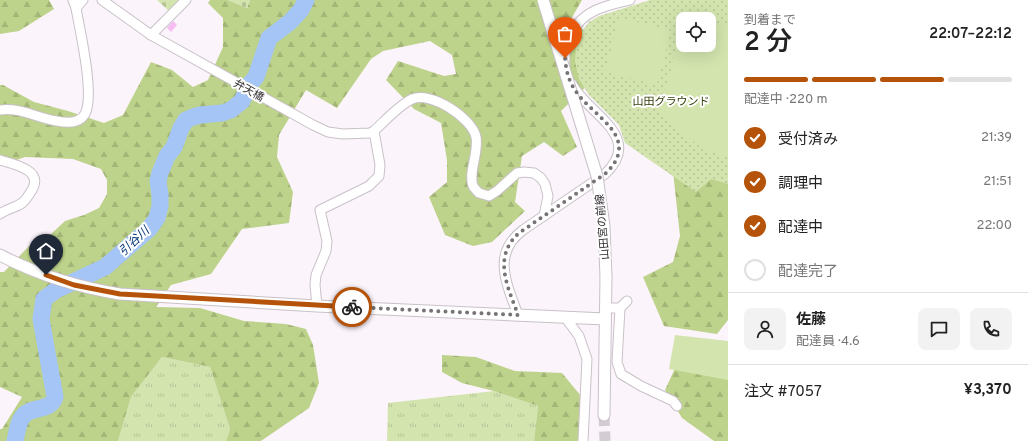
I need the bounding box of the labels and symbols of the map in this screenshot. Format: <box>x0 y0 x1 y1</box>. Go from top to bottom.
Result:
pin <box>548 17 582 58</box>
street label: 弁天橋 <box>231 77 266 105</box>
park label: 山田グラウンド <box>633 95 710 109</box>
street label: 山田宮の前線 <box>593 193 613 260</box>
water label: 引谷川 <box>116 222 155 260</box>
pin <box>29 234 63 275</box>
courier <box>332 287 372 327</box>

